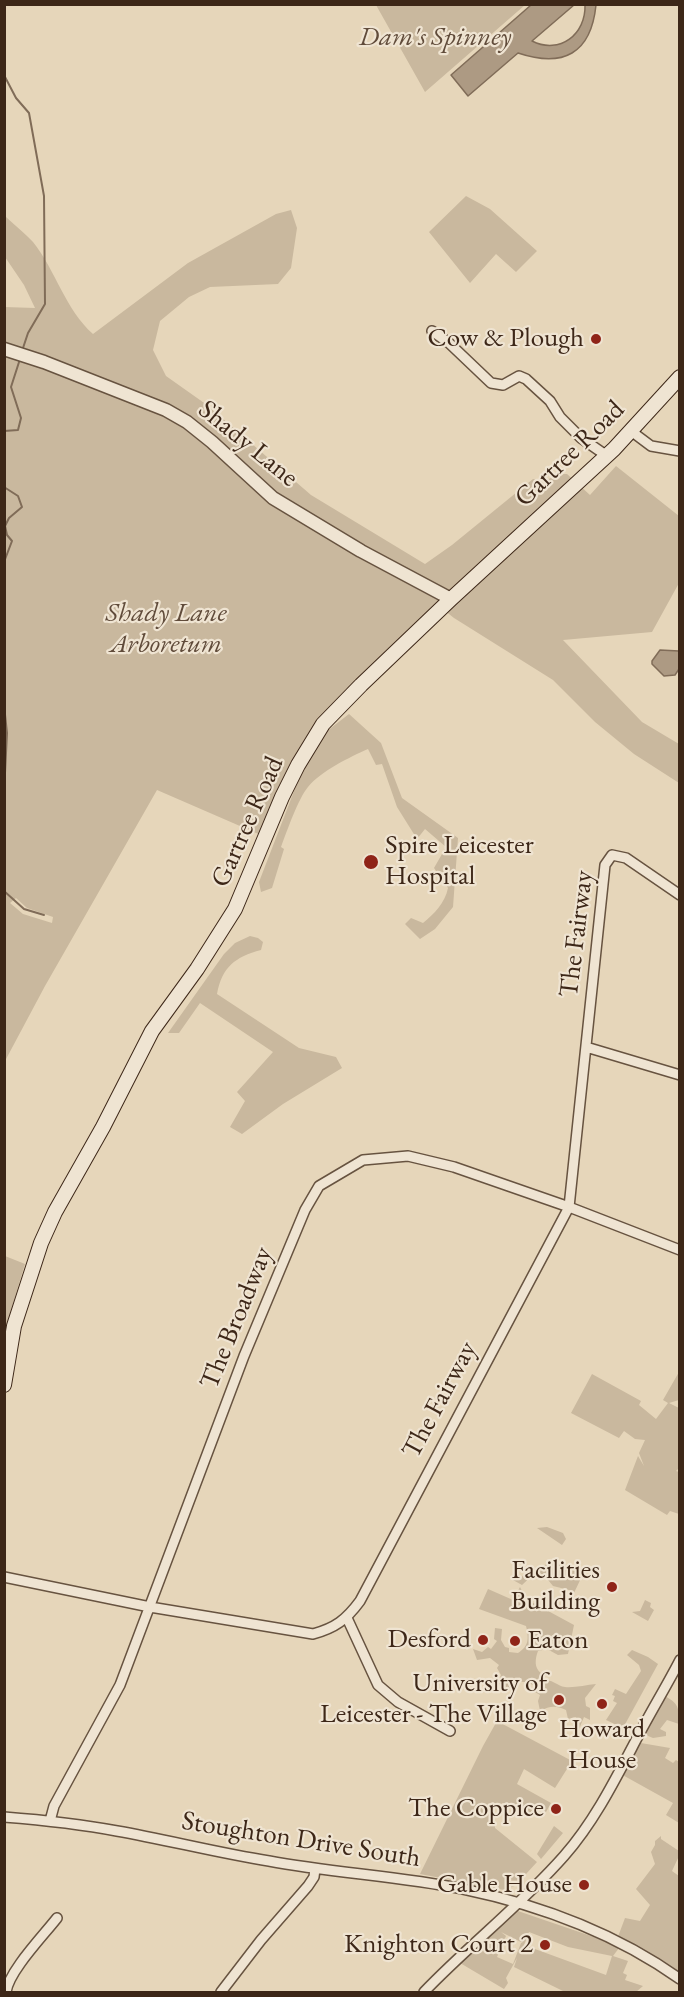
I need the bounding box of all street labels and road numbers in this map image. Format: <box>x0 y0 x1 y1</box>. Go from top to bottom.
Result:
street label: Shady Lane <box>191 394 305 494</box>
street label: Gartree Road <box>509 394 631 514</box>
street label: Gartree Road <box>205 752 291 892</box>
street label: The Fairway <box>553 869 601 999</box>
street label: The Broadway <box>194 1242 280 1394</box>
street label: The Fairway <box>396 1336 484 1464</box>
street label: Stoughton Drive South <box>179 1805 423 1875</box>

